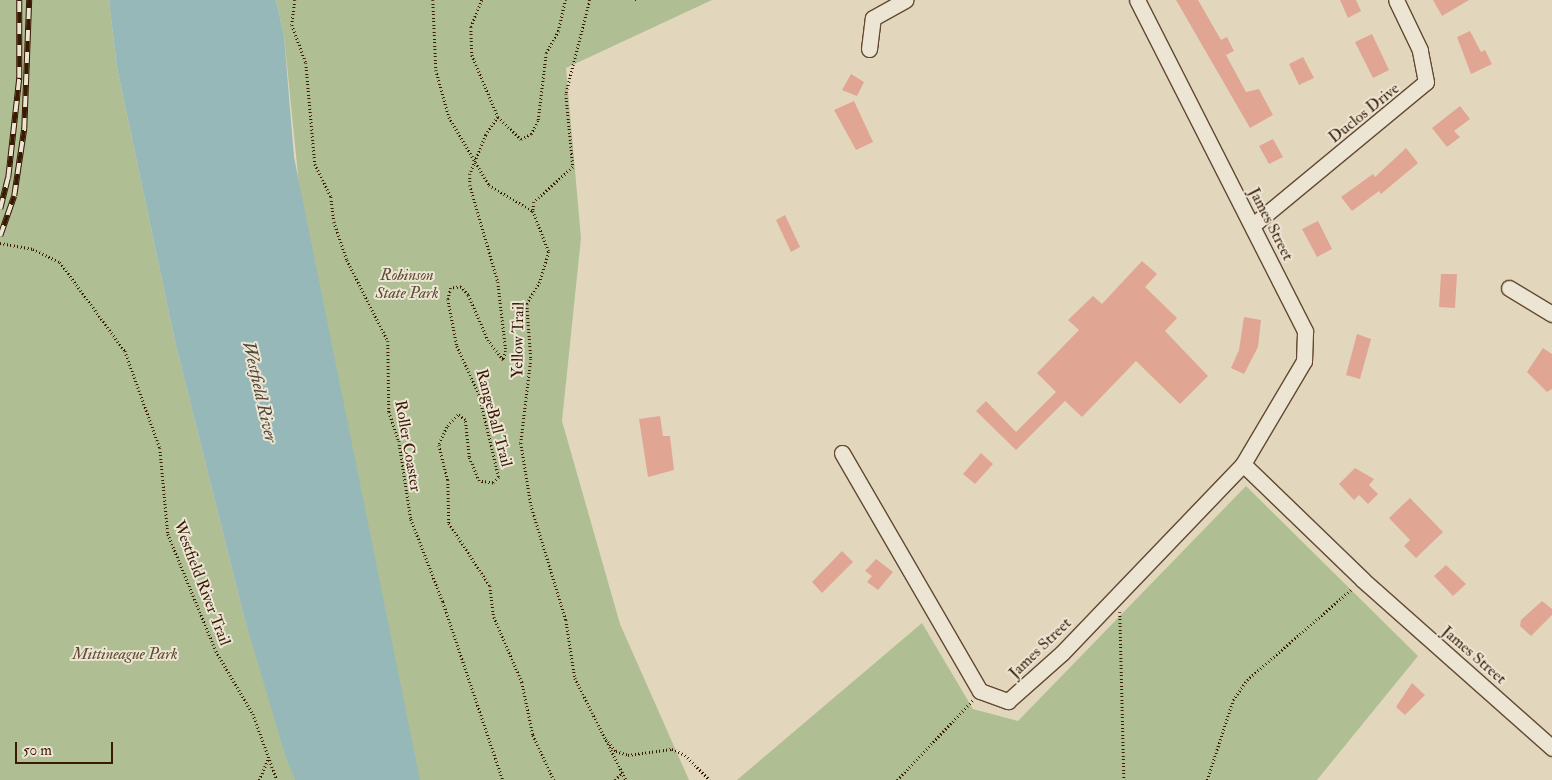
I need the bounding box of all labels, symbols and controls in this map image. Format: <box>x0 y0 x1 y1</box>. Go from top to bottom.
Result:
street label: Duclos Drive <box>1325 79 1403 147</box>
street label: James Street <box>1244 184 1298 264</box>
park label: Robinson State Park <box>375 265 439 303</box>
street label: Yellow Trail <box>508 302 528 378</box>
water label: Westfield River <box>237 339 281 445</box>
street label: RangeBall Trail <box>472 367 516 469</box>
street label: Roller Coaster <box>391 399 425 493</box>
street label: Westfield River Trail <box>169 518 235 648</box>
street label: James Street <box>1005 614 1075 682</box>
street label: James Street <box>1438 622 1510 688</box>
park label: Mittineague Park <box>72 644 178 664</box>
scale bar <box>18 732 115 764</box>
text: 50 m <box>23 741 52 760</box>

